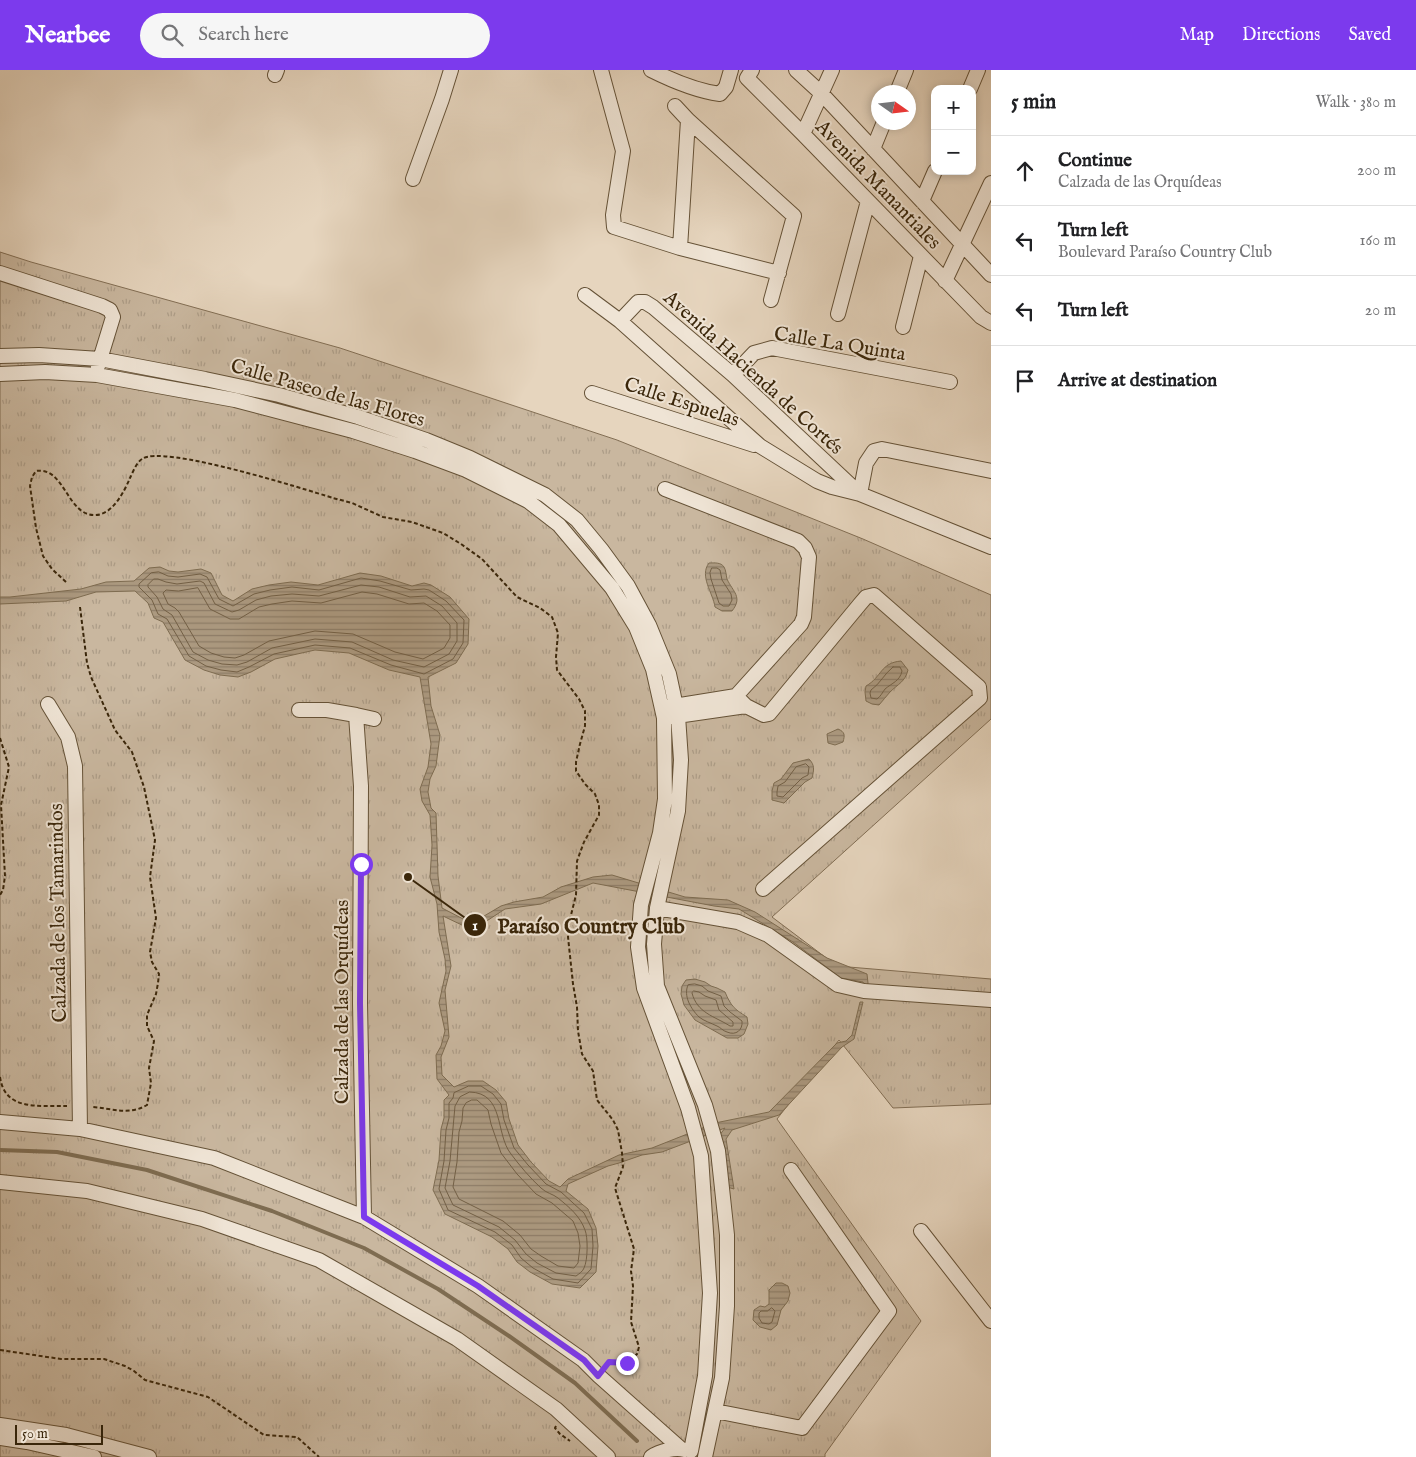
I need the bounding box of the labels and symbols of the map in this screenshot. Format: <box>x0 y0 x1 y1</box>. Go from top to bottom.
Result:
north arrow <box>871 85 916 130</box>
street label: Avenida Manantiales <box>809 114 946 255</box>
street label: Avenida Hacienda de Cortés <box>657 285 848 461</box>
street label: Calle La Quinta <box>772 322 908 367</box>
street label: Calle Paseo de las Flores <box>228 354 428 433</box>
street label: Calle Espuelas <box>621 372 742 433</box>
street label: Calzada de los Tamarindos <box>44 803 73 1023</box>
route start <box>350 853 373 876</box>
street label: Calzada de las Orquídeas <box>330 900 355 1104</box>
callout: Paraíso Country Club <box>462 907 695 943</box>
text: Paraíso Country Club <box>497 914 685 941</box>
text: 1 <box>472 916 478 935</box>
route end <box>616 1352 639 1375</box>
scale bar <box>15 1422 102 1445</box>

